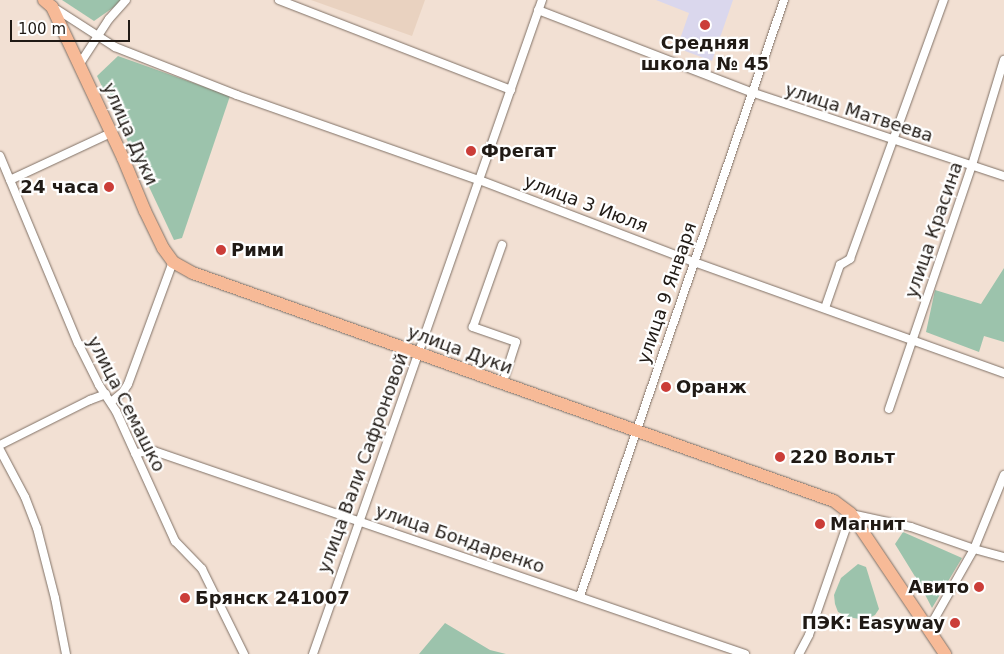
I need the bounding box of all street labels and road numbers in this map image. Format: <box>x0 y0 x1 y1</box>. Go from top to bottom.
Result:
street label: улица Дуки <box>98 79 162 189</box>
street label: улица Матвеева <box>782 79 936 147</box>
street label: улица Красина <box>901 159 967 301</box>
street label: улица 3 Июля <box>521 170 651 238</box>
street label: улица 9 Января <box>633 219 701 367</box>
street label: улица Дуки <box>405 321 515 379</box>
street label: улица Семашко <box>82 333 170 475</box>
street label: улица Вали Сафроновой <box>313 350 413 576</box>
street label: улица Бондаренко <box>373 500 547 578</box>

